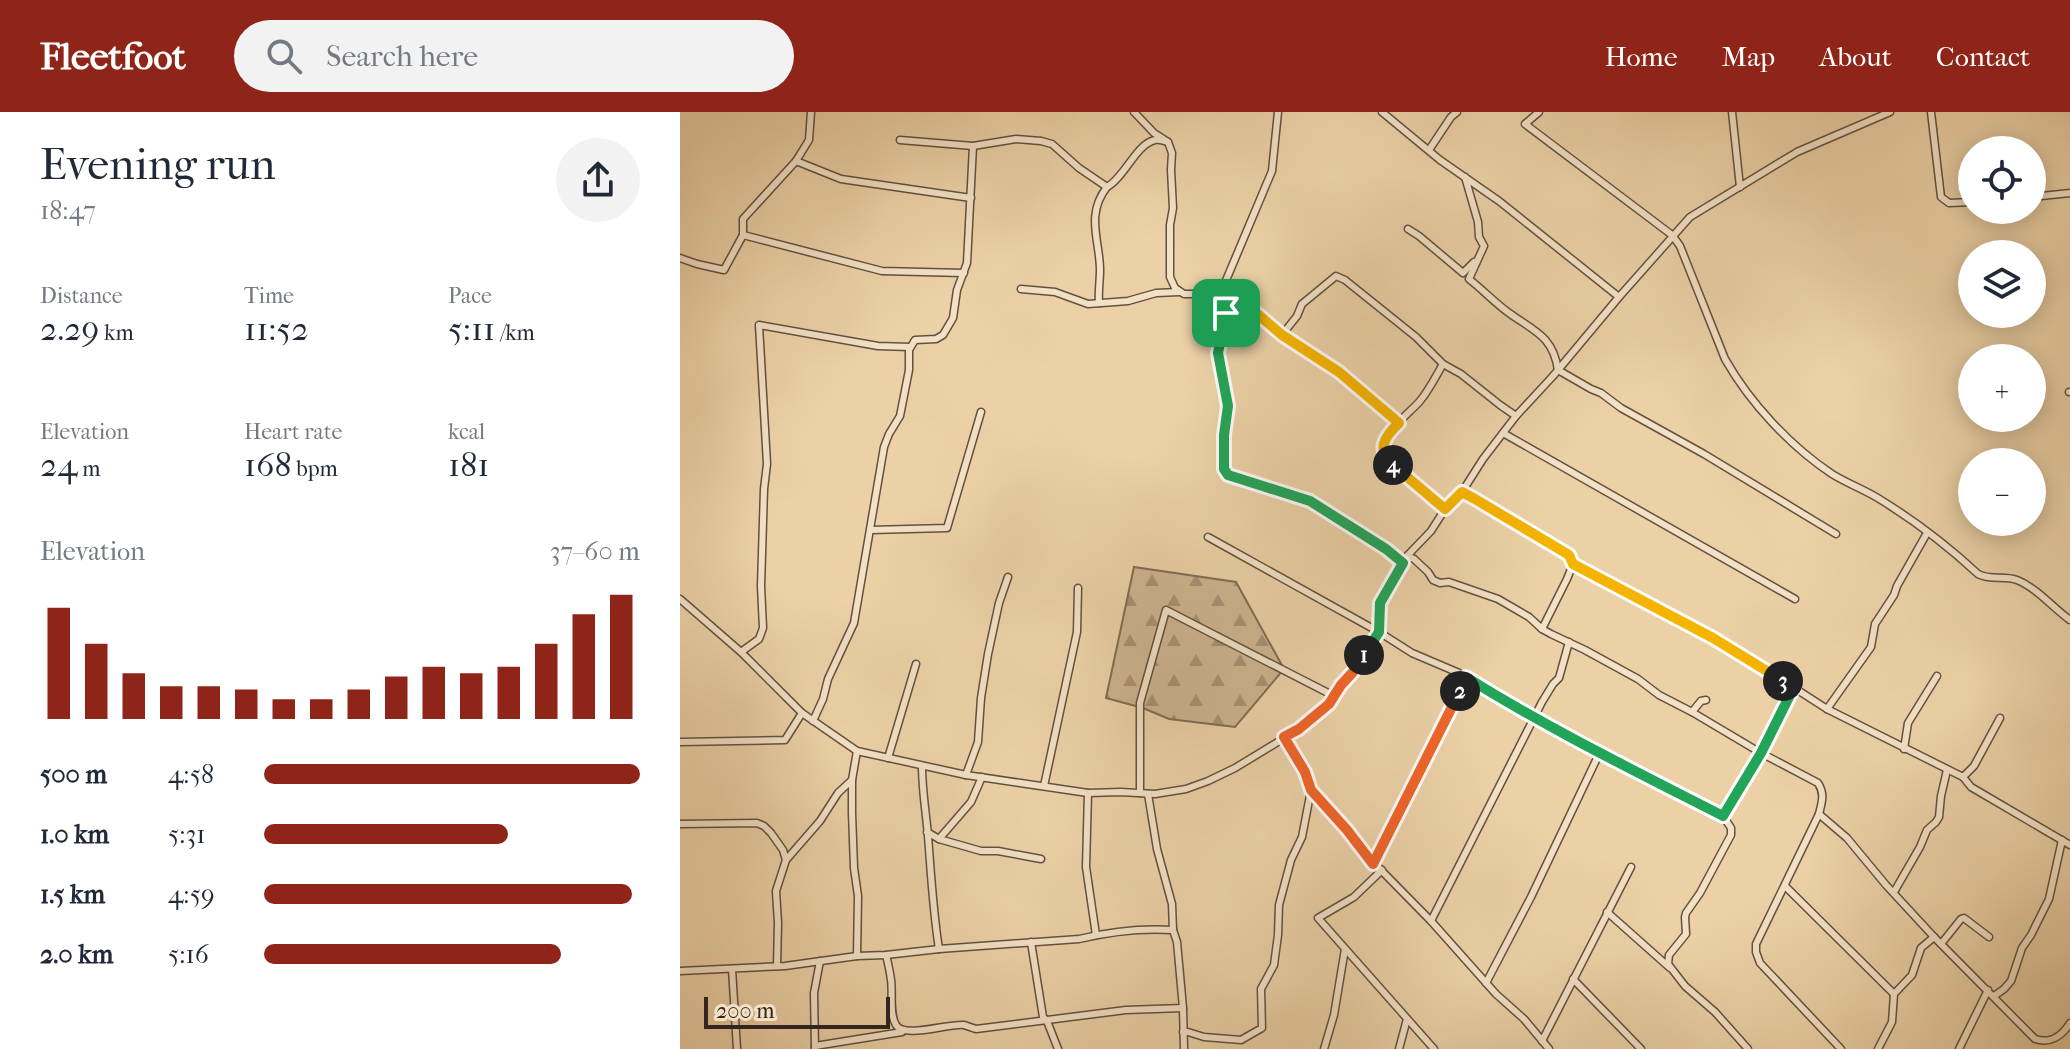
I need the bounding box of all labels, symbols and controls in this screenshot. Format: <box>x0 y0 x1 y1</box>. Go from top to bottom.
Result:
search box <box>234 20 794 92</box>
text: Fleetfoot <box>40 34 186 79</box>
icon: search <box>262 34 306 78</box>
text: Search here <box>326 39 478 74</box>
text: Home <box>1605 40 1678 73</box>
text: Map <box>1722 40 1775 73</box>
text: About <box>1819 40 1892 73</box>
text: Contact <box>1936 40 2030 73</box>
map controls <box>1958 136 2046 536</box>
button: locate <box>1958 136 2046 224</box>
button: share <box>556 138 640 222</box>
text: Evening run <box>40 139 275 190</box>
text: 18:47 <box>40 195 96 226</box>
button: layers <box>1958 240 2046 328</box>
pin <box>1192 279 1260 347</box>
text: Distance <box>40 283 123 309</box>
text: Time <box>244 283 294 309</box>
text: Pace <box>448 283 492 309</box>
icon: arrive <box>1204 291 1248 335</box>
text: 2.29 <box>40 309 99 349</box>
text: 11:52 <box>244 309 309 349</box>
text: 5:11 <box>448 309 495 349</box>
text: km <box>99 320 134 346</box>
text: /km <box>495 320 535 346</box>
button: + <box>1958 344 2046 432</box>
text: Elevation <box>40 419 129 445</box>
text: Heart rate <box>244 419 343 445</box>
text: kcal <box>448 419 485 445</box>
text: 24 <box>40 445 78 485</box>
text: 168 <box>244 445 291 485</box>
text: 181 <box>448 445 489 485</box>
pin: 4 <box>1373 445 1413 485</box>
button: − <box>1958 448 2046 536</box>
text: 4 <box>1387 452 1400 478</box>
text: m <box>78 456 101 482</box>
text: bpm <box>291 456 338 482</box>
text: Elevation <box>40 536 145 567</box>
text: 37–60 m <box>550 536 640 567</box>
pin: 1 <box>1344 635 1384 675</box>
text: 1 <box>1360 642 1368 668</box>
pin: 3 <box>1763 661 1803 701</box>
text: 3 <box>1778 668 1788 694</box>
pin: 2 <box>1440 671 1480 711</box>
text: 2 <box>1454 678 1466 704</box>
text: 500 m <box>40 759 107 790</box>
text: 4:58 <box>168 759 214 790</box>
text: 1.0 km <box>40 819 109 850</box>
text: 5:31 <box>168 819 205 850</box>
text: 1.5 km <box>40 879 105 910</box>
text: 4:59 <box>168 879 215 910</box>
text: 2.0 km <box>40 939 113 970</box>
text: 5:16 <box>168 939 209 970</box>
scale bar <box>704 993 890 1029</box>
text: 200 m <box>716 998 775 1024</box>

